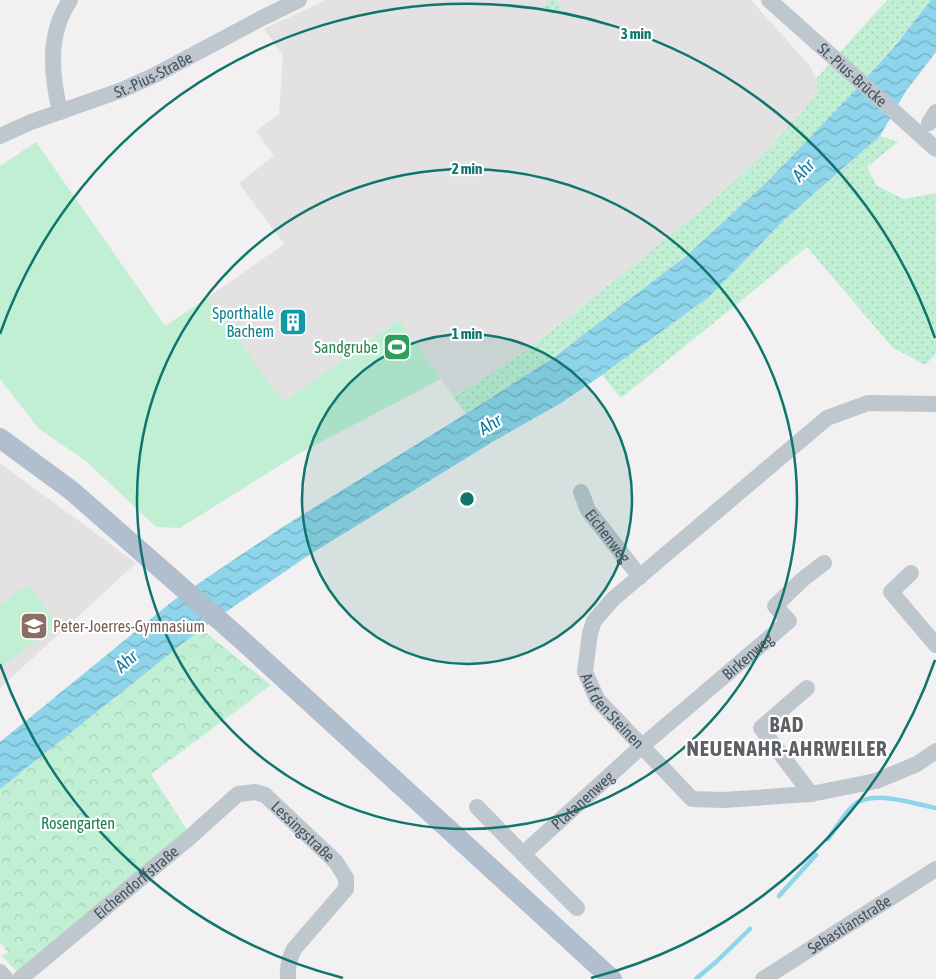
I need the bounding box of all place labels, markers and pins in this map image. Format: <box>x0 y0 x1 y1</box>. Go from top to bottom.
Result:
place label: Sporthalle Bachem <box>212 304 274 340</box>
building icon: Sporthalle Bachem <box>278 307 308 337</box>
sports icon: Sandgrube <box>382 332 412 362</box>
place label: Sandgrube <box>314 338 378 357</box>
centre of rings <box>458 490 476 508</box>
school or university icon: Peter-Joerres-Gymnasium <box>19 611 49 641</box>
place label: Peter-Joerres-Gymnasium <box>53 617 205 636</box>

